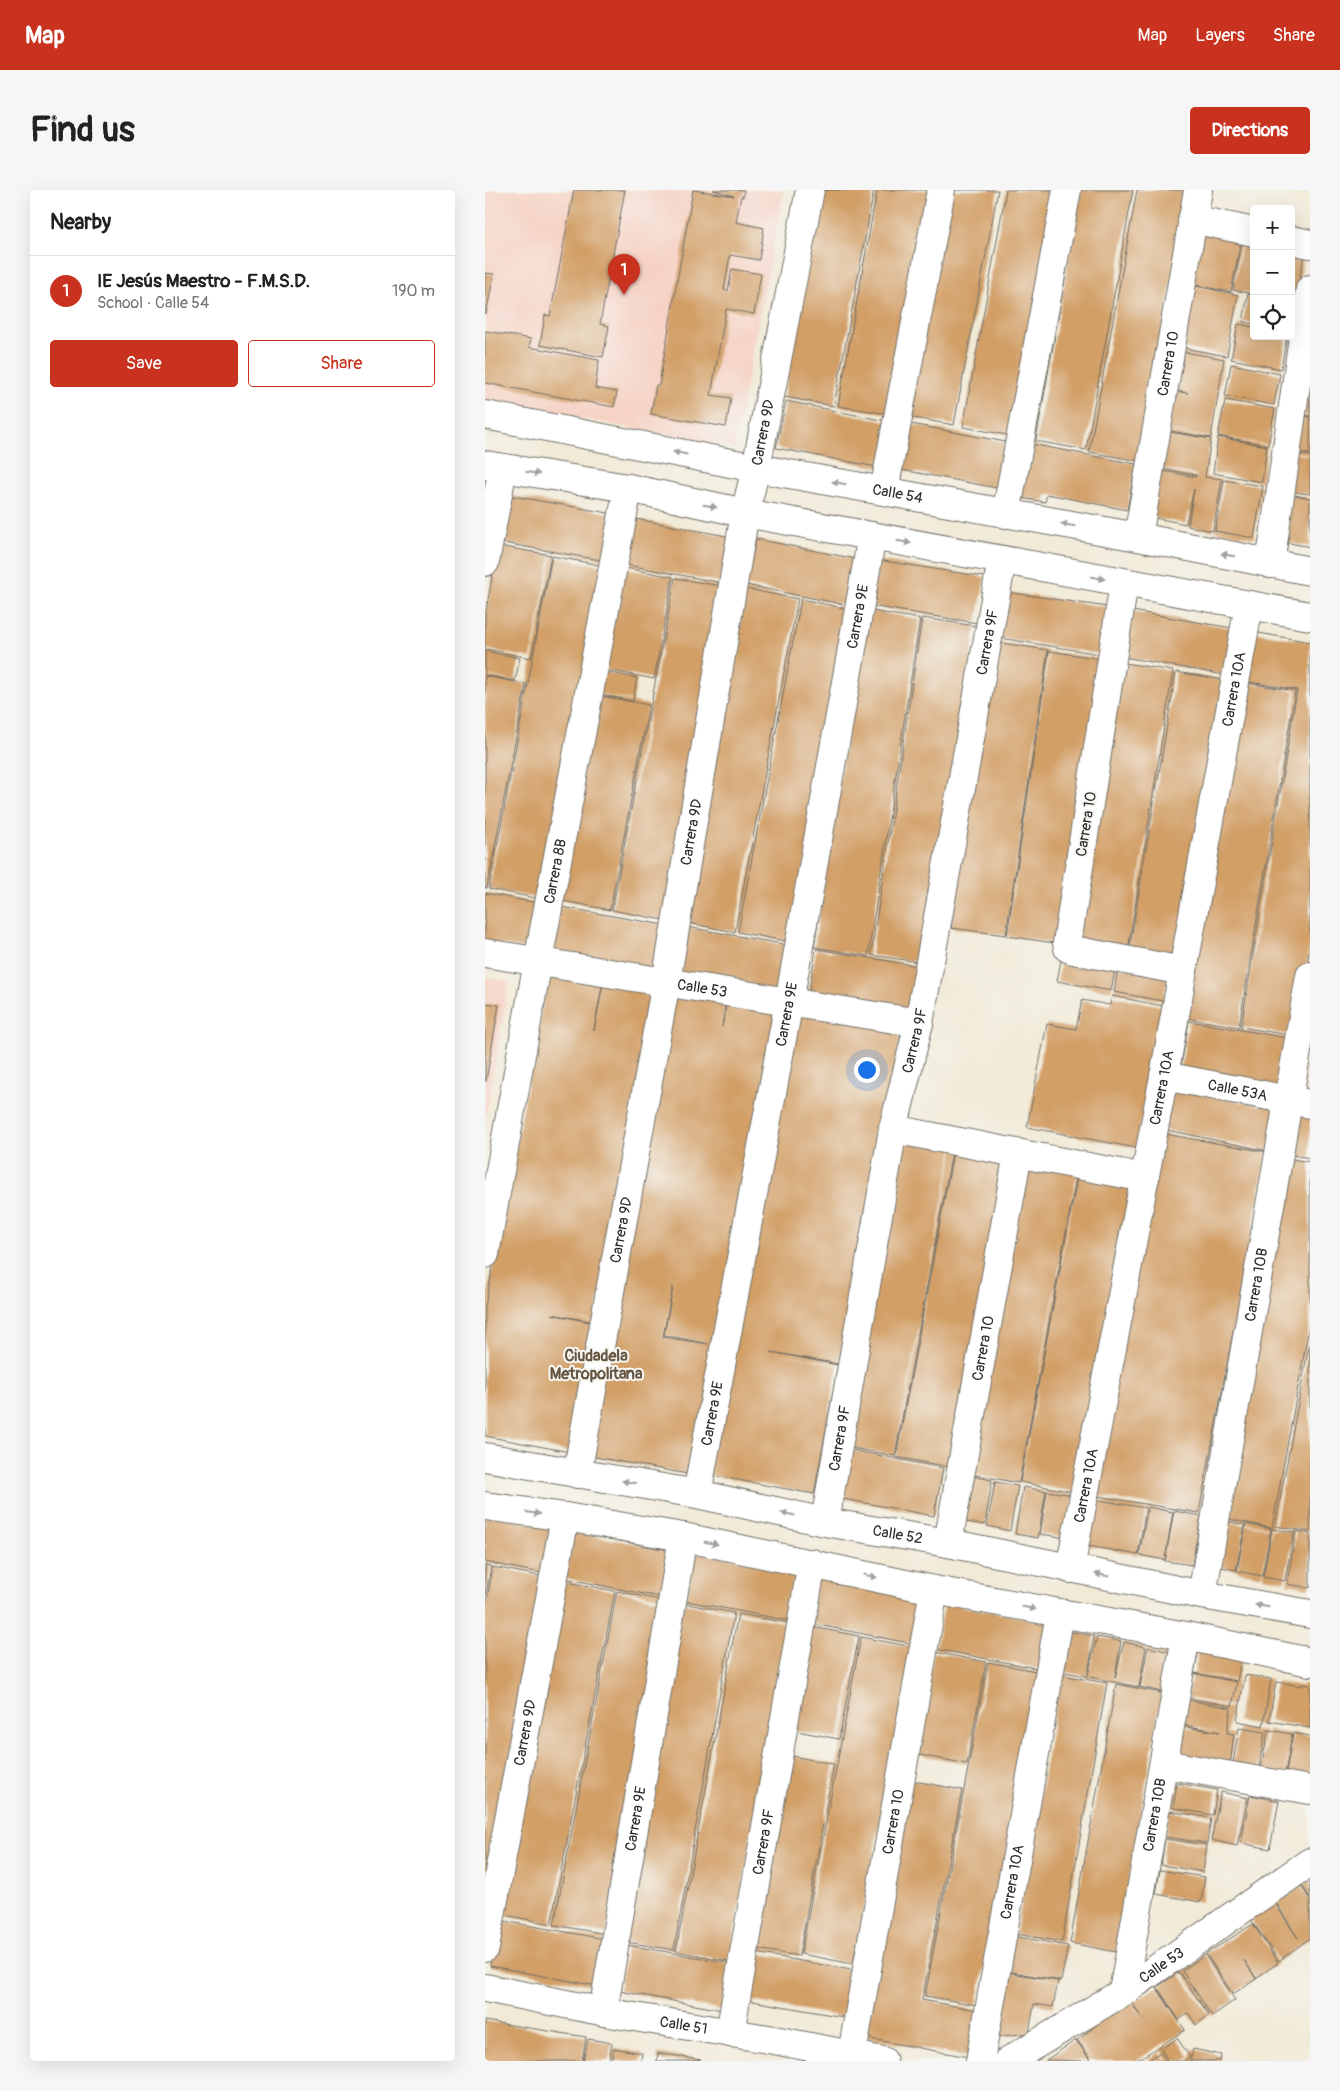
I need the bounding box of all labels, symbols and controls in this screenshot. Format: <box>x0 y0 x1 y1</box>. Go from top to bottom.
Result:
text: Map <box>25 21 65 50</box>
text: Map <box>1138 24 1167 47</box>
text: Layers <box>1195 24 1245 47</box>
text: Share <box>1273 24 1315 47</box>
button: Directions <box>1190 107 1310 154</box>
text: Find us <box>30 108 135 152</box>
map controls <box>1250 205 1295 340</box>
button: + <box>1250 205 1295 250</box>
text: Nearby <box>50 209 111 236</box>
button: − <box>1250 250 1295 295</box>
pin: 1 <box>608 254 640 295</box>
text: IE Jesús Maestro - F.M.S.D. <box>97 269 310 293</box>
text: 1 <box>63 281 69 301</box>
text: 190 m <box>392 281 435 301</box>
text: School · Calle 54 <box>97 293 209 313</box>
button: locate <box>1250 295 1295 340</box>
street label: Carrera 10 <box>1154 330 1183 398</box>
button: Save <box>50 340 238 387</box>
button: Share <box>248 340 435 387</box>
street label: Carrera 9D <box>748 398 779 467</box>
one-way arrow <box>672 449 687 457</box>
one-way arrow <box>525 469 541 477</box>
one-way arrow <box>831 479 847 487</box>
street label: Calle 54 <box>871 480 925 508</box>
one-way arrow <box>703 502 719 510</box>
one-way arrow <box>1060 520 1076 528</box>
one-way arrow <box>897 538 912 546</box>
one-way arrow <box>1219 551 1235 559</box>
one-way arrow <box>1091 574 1106 582</box>
street label: Carrera 9E <box>843 583 873 650</box>
street label: Carrera 9F <box>973 608 1003 677</box>
street label: Carrera 10A <box>1218 650 1250 728</box>
street label: Carrera 10 <box>1072 790 1101 858</box>
street label: Carrera 9D <box>677 798 707 867</box>
street label: Carrera 8B <box>540 837 571 906</box>
street label: Calle 53 <box>676 975 729 1002</box>
street label: Carrera 9E <box>772 980 802 1048</box>
street label: Carrera 9F <box>898 1006 932 1075</box>
street label: Carrera 10A <box>1146 1049 1178 1127</box>
your location <box>854 1057 880 1083</box>
street label: Calle 53A <box>1206 1076 1269 1106</box>
street label: Carrera 9D <box>606 1195 637 1265</box>
street label: Carrera 10B <box>1241 1247 1272 1323</box>
street label: Carrera 10 <box>968 1314 999 1382</box>
district label: Ciudadela Metropolitana <box>550 1346 643 1384</box>
street label: Carrera 9E <box>697 1379 728 1447</box>
street label: Carrera 9F <box>825 1404 855 1473</box>
street label: Carrera 10A <box>1070 1446 1103 1524</box>
one-way arrow <box>621 1478 637 1486</box>
one-way arrow <box>526 1509 542 1517</box>
one-way arrow <box>781 1510 796 1518</box>
street label: Calle 52 <box>871 1521 924 1549</box>
one-way arrow <box>703 1539 718 1547</box>
one-way arrow <box>1094 1571 1110 1579</box>
one-way arrow <box>862 1572 877 1580</box>
one-way arrow <box>1254 1601 1270 1609</box>
one-way arrow <box>1022 1604 1037 1612</box>
street label: Carrera 9D <box>510 1698 541 1767</box>
street label: Carrera 10B <box>1139 1777 1171 1853</box>
street label: Carrera 9E <box>621 1785 651 1853</box>
street label: Carrera 10 <box>878 1788 909 1856</box>
street label: Carrera 9F <box>749 1808 779 1876</box>
street label: Carrera 10A <box>997 1843 1029 1921</box>
street label: Calle 53 <box>1136 1943 1188 1988</box>
street label: Calle 51 <box>658 2012 709 2039</box>

